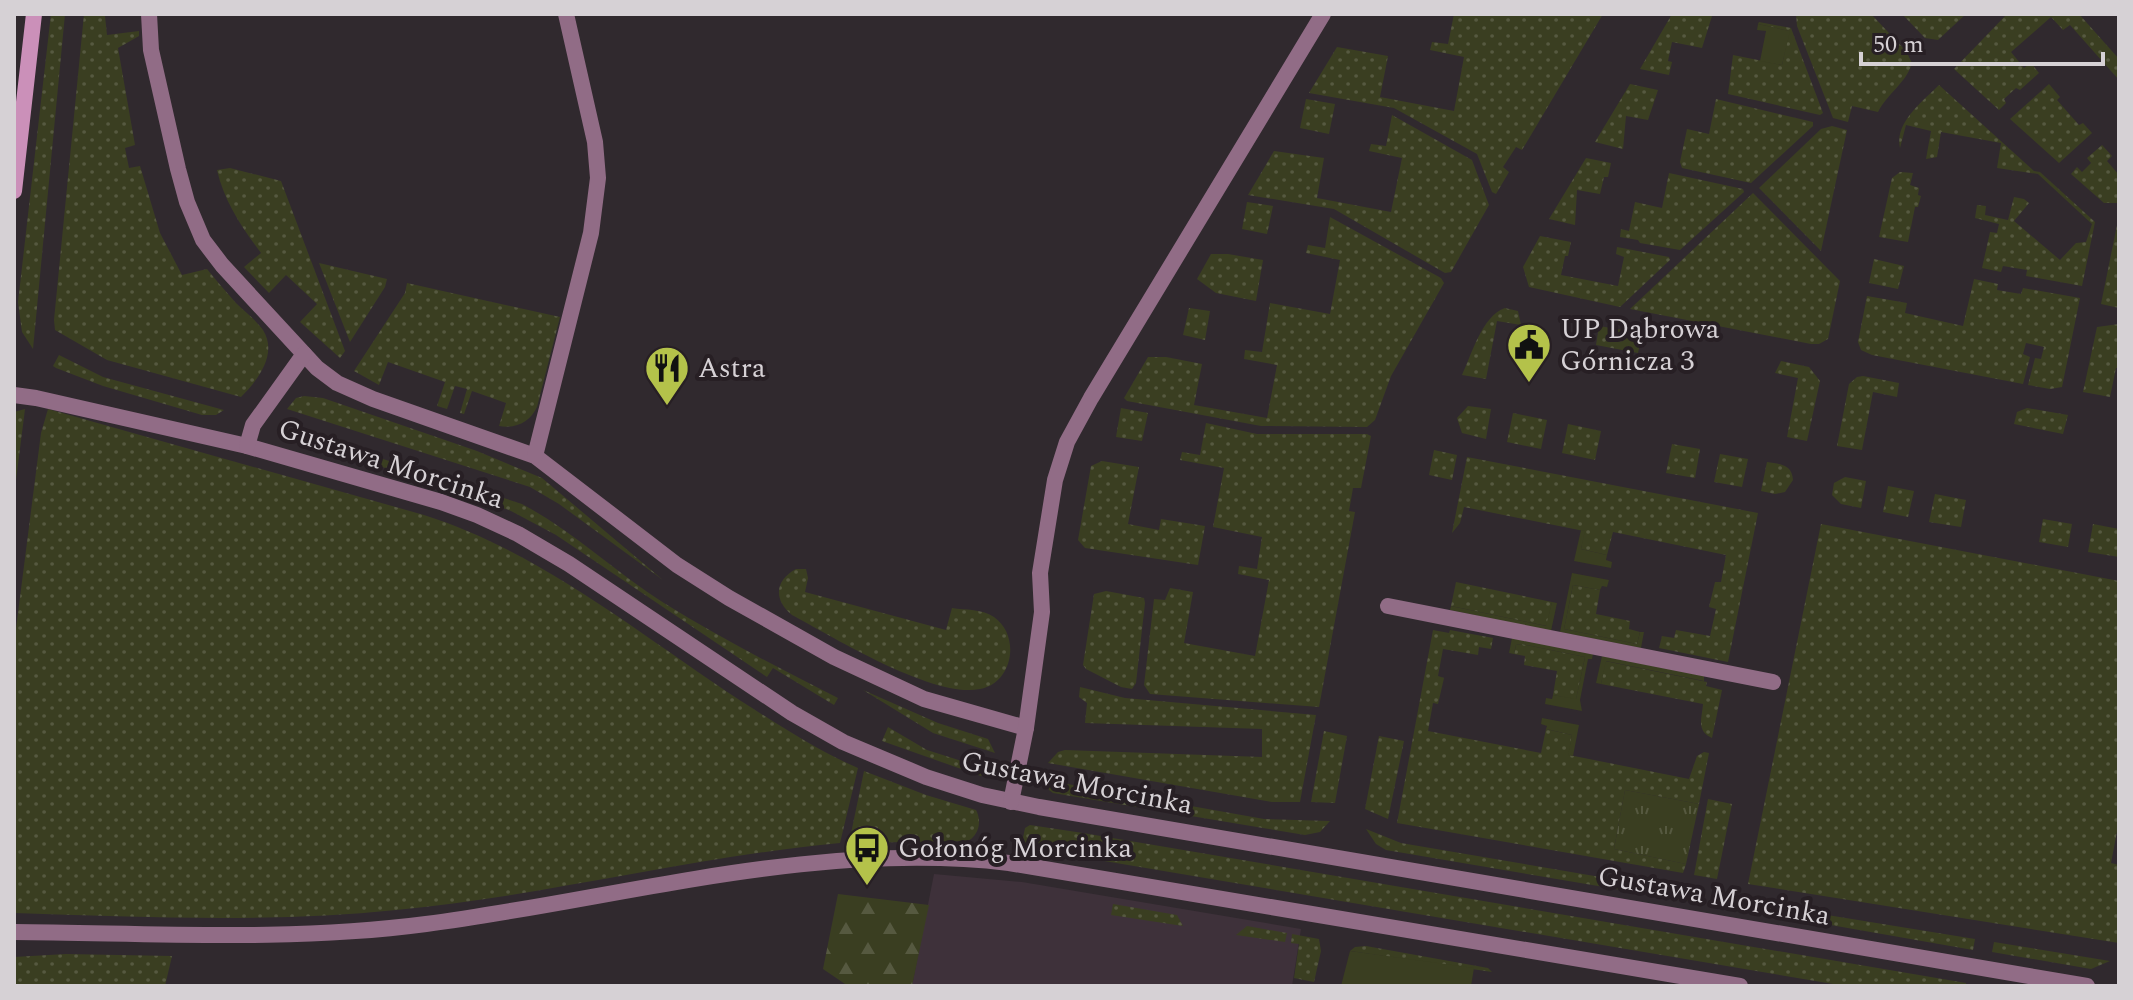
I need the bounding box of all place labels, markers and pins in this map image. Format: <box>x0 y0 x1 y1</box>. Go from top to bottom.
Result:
place label: UP Dąbrowa Górnicza 3 <box>1560 308 1720 383</box>
public building icon: UP Dąbrowa Górnicza 3 <box>1505 321 1553 384</box>
restaurant icon: Astra <box>643 344 691 407</box>
place label: Astra <box>698 347 766 390</box>
bus stop icon: Gołonóg Morcinka <box>843 824 891 887</box>
place label: Gołonóg Morcinka <box>898 827 1132 870</box>

